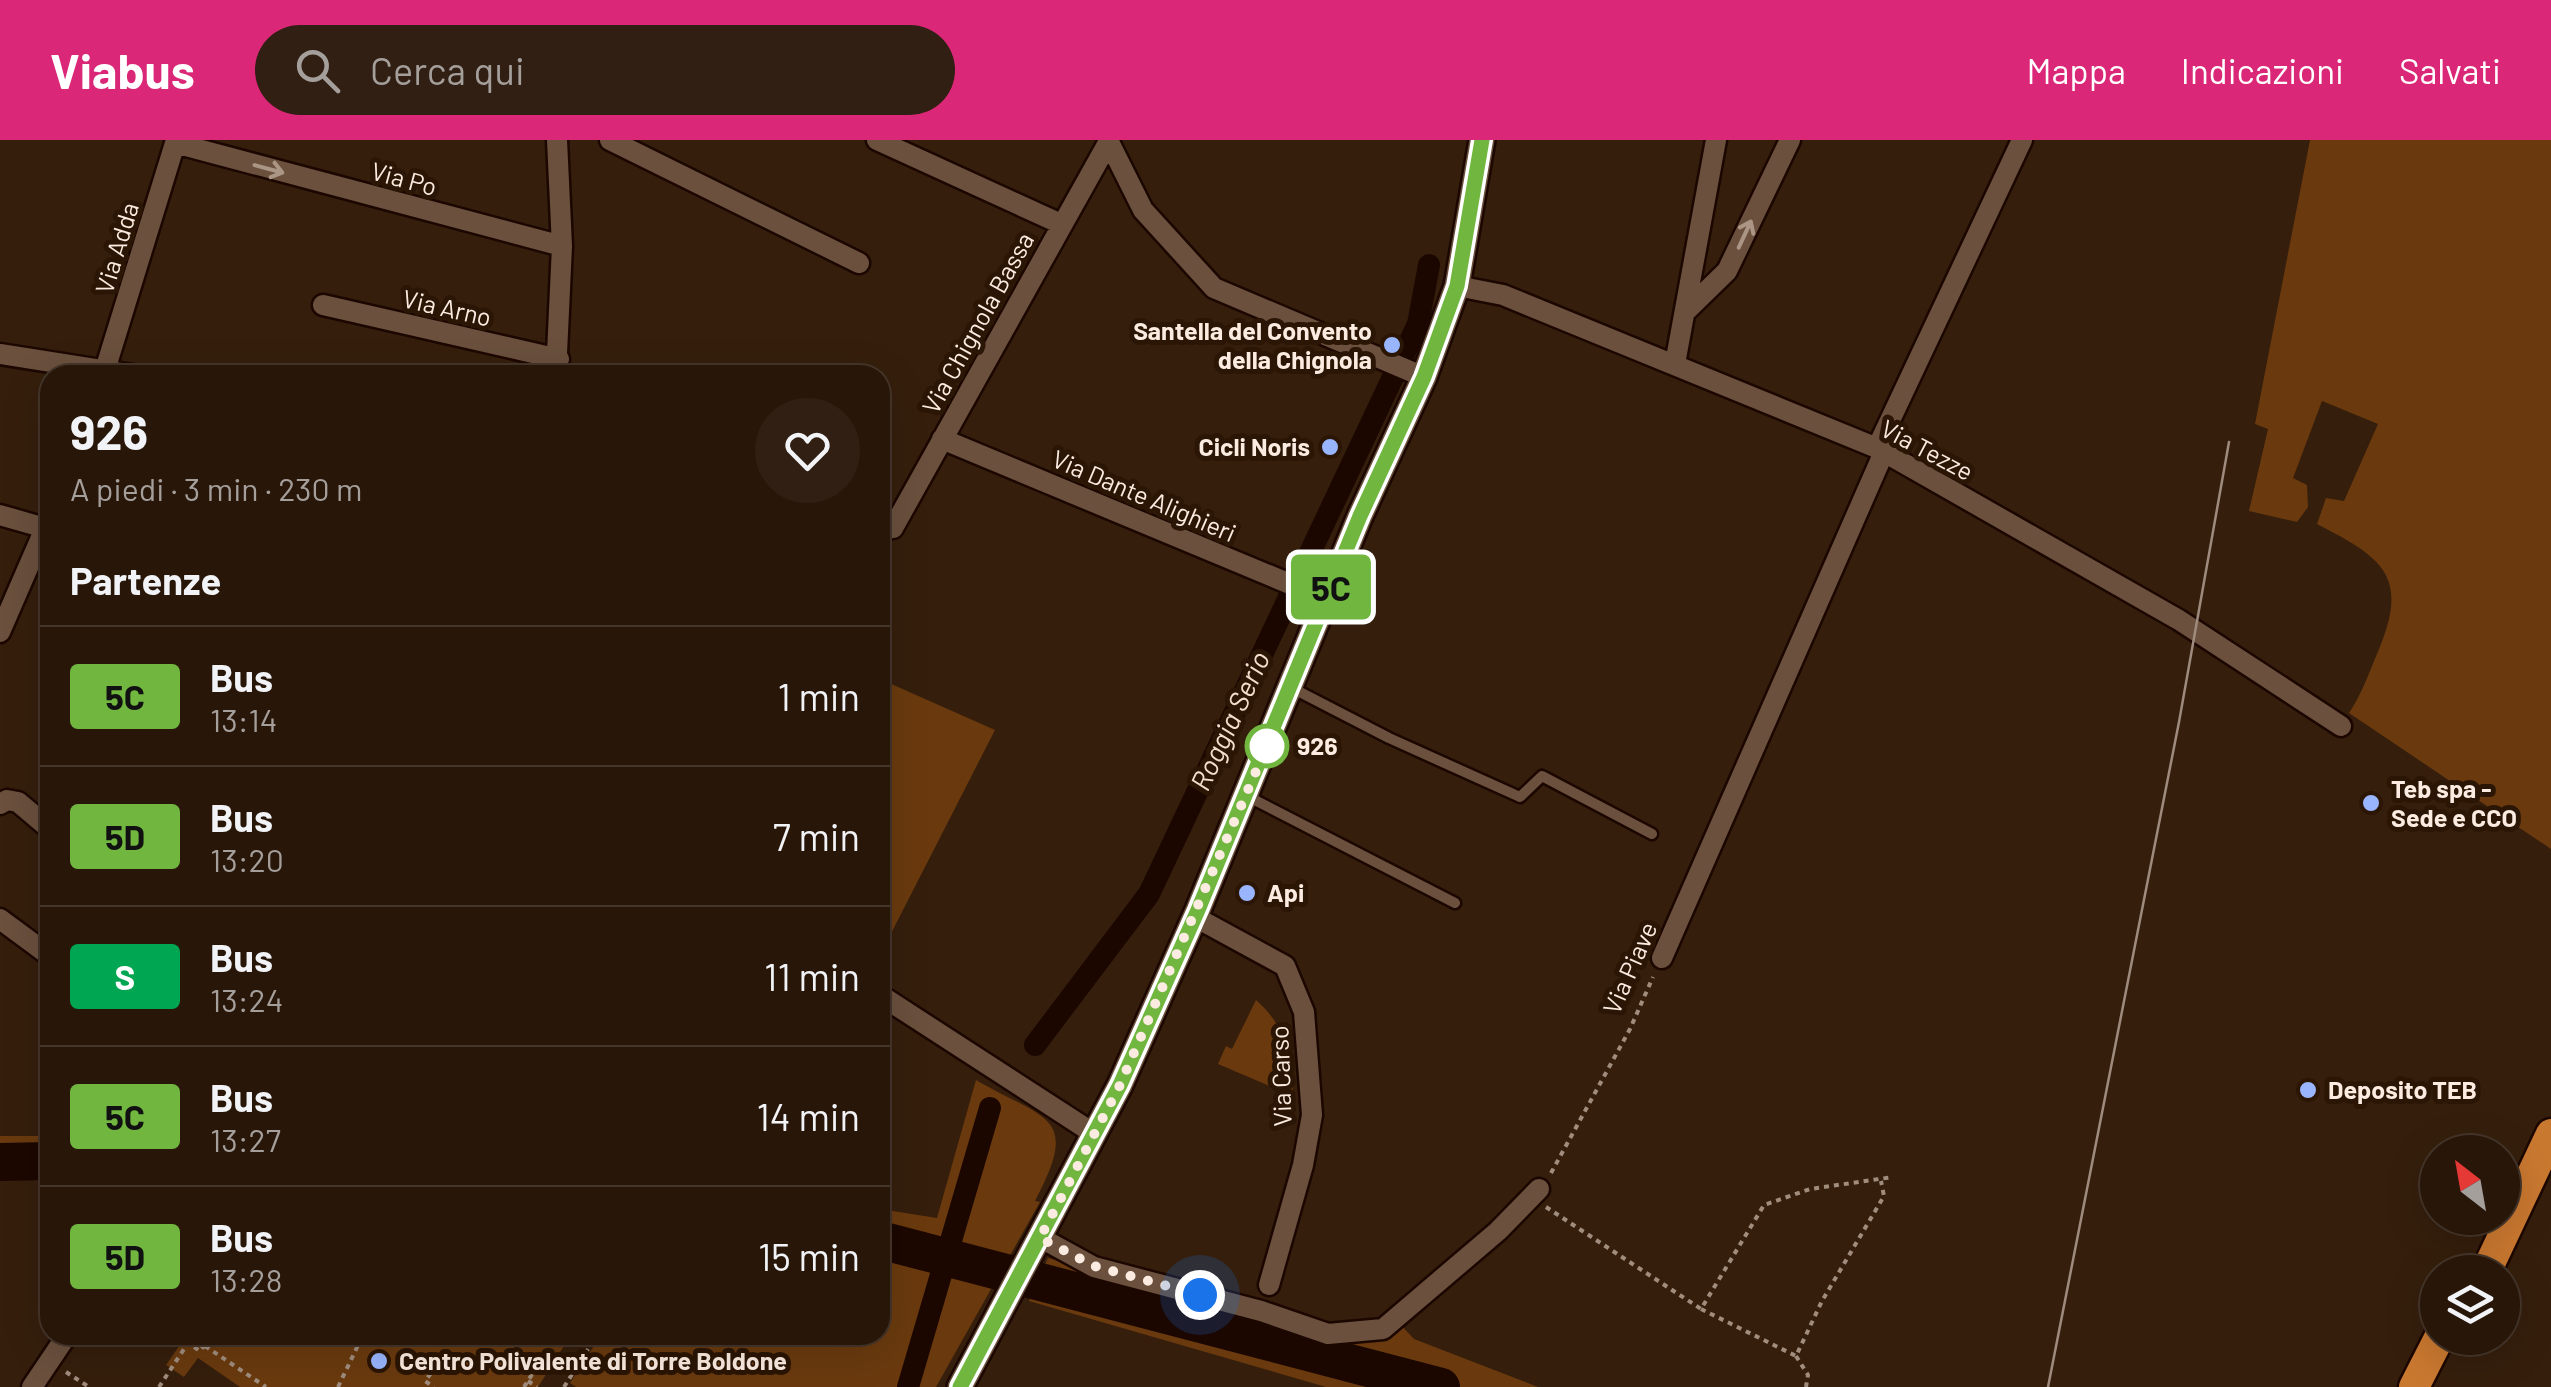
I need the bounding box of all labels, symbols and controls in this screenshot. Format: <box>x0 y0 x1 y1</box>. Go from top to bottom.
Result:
search box <box>255 25 955 115</box>
text: Viabus <box>50 41 195 99</box>
icon: search <box>290 43 345 98</box>
text: Cerca qui <box>370 47 525 93</box>
text: Mappa <box>2026 49 2126 91</box>
text: Indicazioni <box>2181 49 2344 91</box>
text: Salvati <box>2399 49 2501 91</box>
street label: Via Po <box>368 155 440 201</box>
one-way arrow <box>253 161 284 179</box>
street label: Via Adda <box>88 198 144 297</box>
one-way arrow <box>1736 220 1755 250</box>
street label: Via Chignola Bassa <box>915 227 1039 418</box>
street label: Via Arno <box>400 282 494 332</box>
place label: Santella del Convento della Chignola <box>1133 315 1372 374</box>
marker: Santella del Convento della Chignola <box>1381 334 1403 356</box>
button: heart <box>755 398 860 503</box>
text: 926 <box>70 402 148 460</box>
street label: Via Tezze <box>1876 412 1979 486</box>
place label: Cicli Noris <box>1198 431 1310 461</box>
marker: Cicli Noris <box>1319 436 1341 458</box>
street label: Via Dante Alighieri <box>1048 443 1241 547</box>
text: A piedi · 3 min · 230 m <box>70 469 363 507</box>
line badge: 5C <box>1286 554 1376 620</box>
text: Partenze <box>70 557 221 603</box>
text: 5C <box>1311 566 1351 608</box>
water label: Roggia Serio <box>1182 646 1276 796</box>
text: Bus <box>210 654 273 700</box>
text: 1 min <box>778 673 860 719</box>
text: 5C <box>105 675 145 717</box>
text: 13:14 <box>210 700 277 738</box>
marker: 926 <box>1246 725 1288 767</box>
place label: 926 <box>1297 730 1338 760</box>
place label: Teb spa - Sede e CCO <box>2391 773 2517 832</box>
marker: Teb spa - Sede e CCO <box>2360 792 2382 814</box>
text: Bus <box>210 794 273 840</box>
text: 7 min <box>773 813 860 859</box>
text: 5D <box>105 815 145 857</box>
text: 13:20 <box>210 840 284 878</box>
place label: Api <box>1267 877 1304 907</box>
marker: Api <box>1236 882 1258 904</box>
street label: Via Piave <box>1596 917 1663 1018</box>
text: Bus <box>210 934 273 980</box>
text: 11 min <box>764 953 860 999</box>
text: S <box>115 955 135 997</box>
text: 13:24 <box>210 980 283 1018</box>
street label: Via Carso <box>1263 1025 1297 1127</box>
text: Bus <box>210 1074 273 1120</box>
place label: Deposito TEB <box>2328 1074 2477 1104</box>
marker: Deposito TEB <box>2297 1079 2319 1101</box>
text: 14 min <box>757 1093 860 1139</box>
text: 5C <box>105 1095 145 1137</box>
text: 13:27 <box>210 1120 281 1158</box>
north arrow <box>2420 1135 2520 1235</box>
map controls <box>2420 1135 2520 1355</box>
text: Bus <box>210 1214 273 1260</box>
text: 15 min <box>758 1233 860 1279</box>
text: 5D <box>105 1235 145 1277</box>
button: layers <box>2420 1255 2520 1355</box>
text: 13:28 <box>210 1260 282 1298</box>
your location <box>1175 1270 1225 1320</box>
place label: Centro Polivalente di Torre Boldone <box>399 1345 787 1375</box>
marker: Centro Polivalente di Torre Boldone <box>368 1350 390 1372</box>

